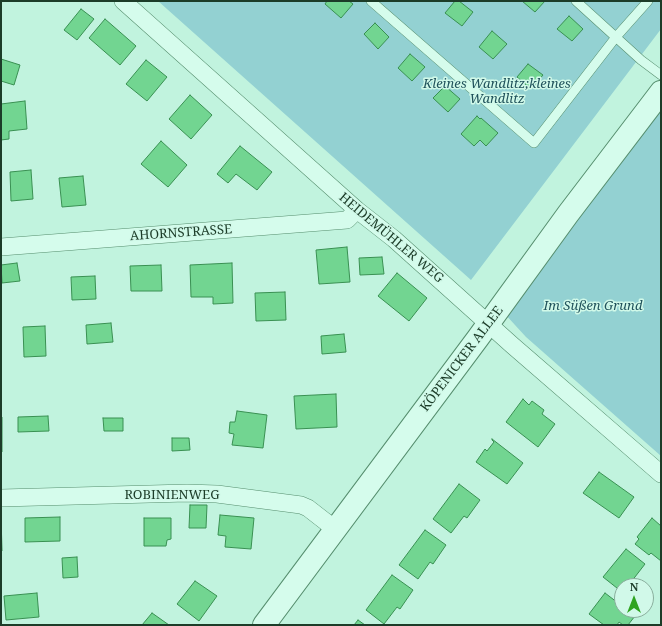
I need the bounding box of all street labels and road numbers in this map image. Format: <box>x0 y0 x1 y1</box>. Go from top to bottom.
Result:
street label: HEIDEMÜHLER WEG <box>336 190 446 286</box>
street label: AHORNSTRASSE <box>129 222 233 244</box>
street label: KÖPENICKER ALLEE <box>417 303 507 415</box>
street label: ROBINIENWEG <box>125 487 219 503</box>

